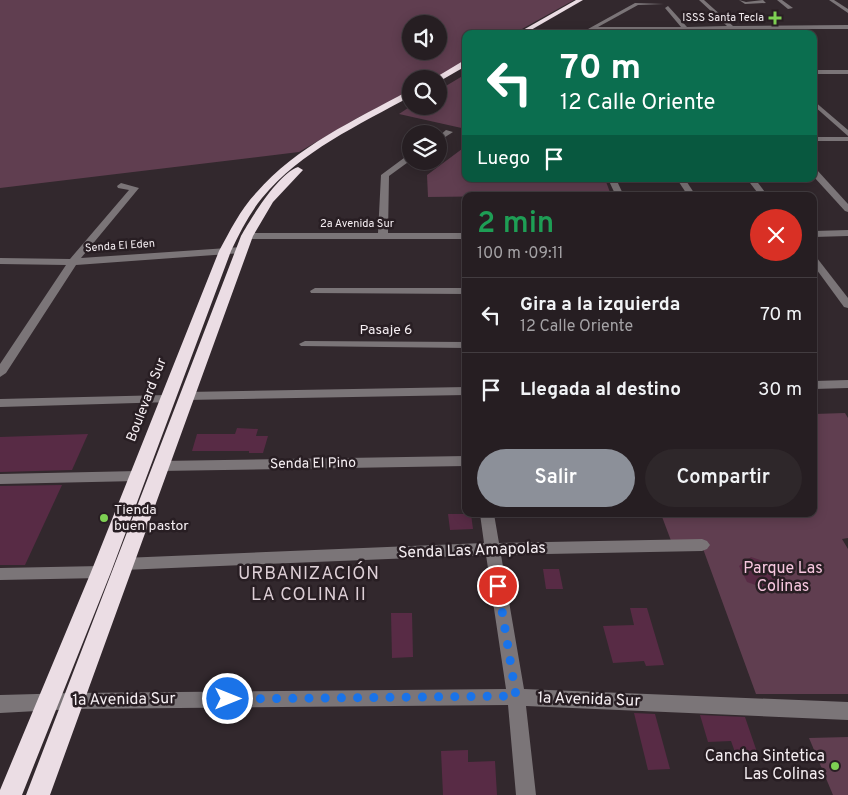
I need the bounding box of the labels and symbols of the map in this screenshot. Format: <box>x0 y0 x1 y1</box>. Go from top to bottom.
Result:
place label: ISSS Santa Tecla <box>682 11 764 25</box>
marker: ISSS Santa Tecla <box>768 11 782 25</box>
street label: 2a Avenida Sur <box>320 217 395 231</box>
street label: Senda El Eden <box>85 237 155 255</box>
street label: Pasaje 6 <box>360 322 412 339</box>
street label: Boulevard Sur <box>123 355 171 444</box>
street label: Senda El Pino <box>270 455 356 473</box>
place label: Tienda buen pastor <box>114 502 189 535</box>
marker: Tienda buen pastor <box>98 512 110 524</box>
street label: Senda Las Amapolas <box>398 538 546 564</box>
park label: Parque Las Colinas <box>743 559 823 597</box>
district label: URBANIZACIÓN LA COLINA II <box>238 561 380 607</box>
pin <box>477 565 519 607</box>
position arrow <box>201 672 253 724</box>
street label: 1a Avenida Sur <box>537 688 641 712</box>
street label: 1a Avenida Sur <box>72 689 176 711</box>
place label: Cancha Sintetica Las Colinas <box>705 747 825 785</box>
marker: Cancha Sintetica Las Colinas <box>829 760 841 772</box>

